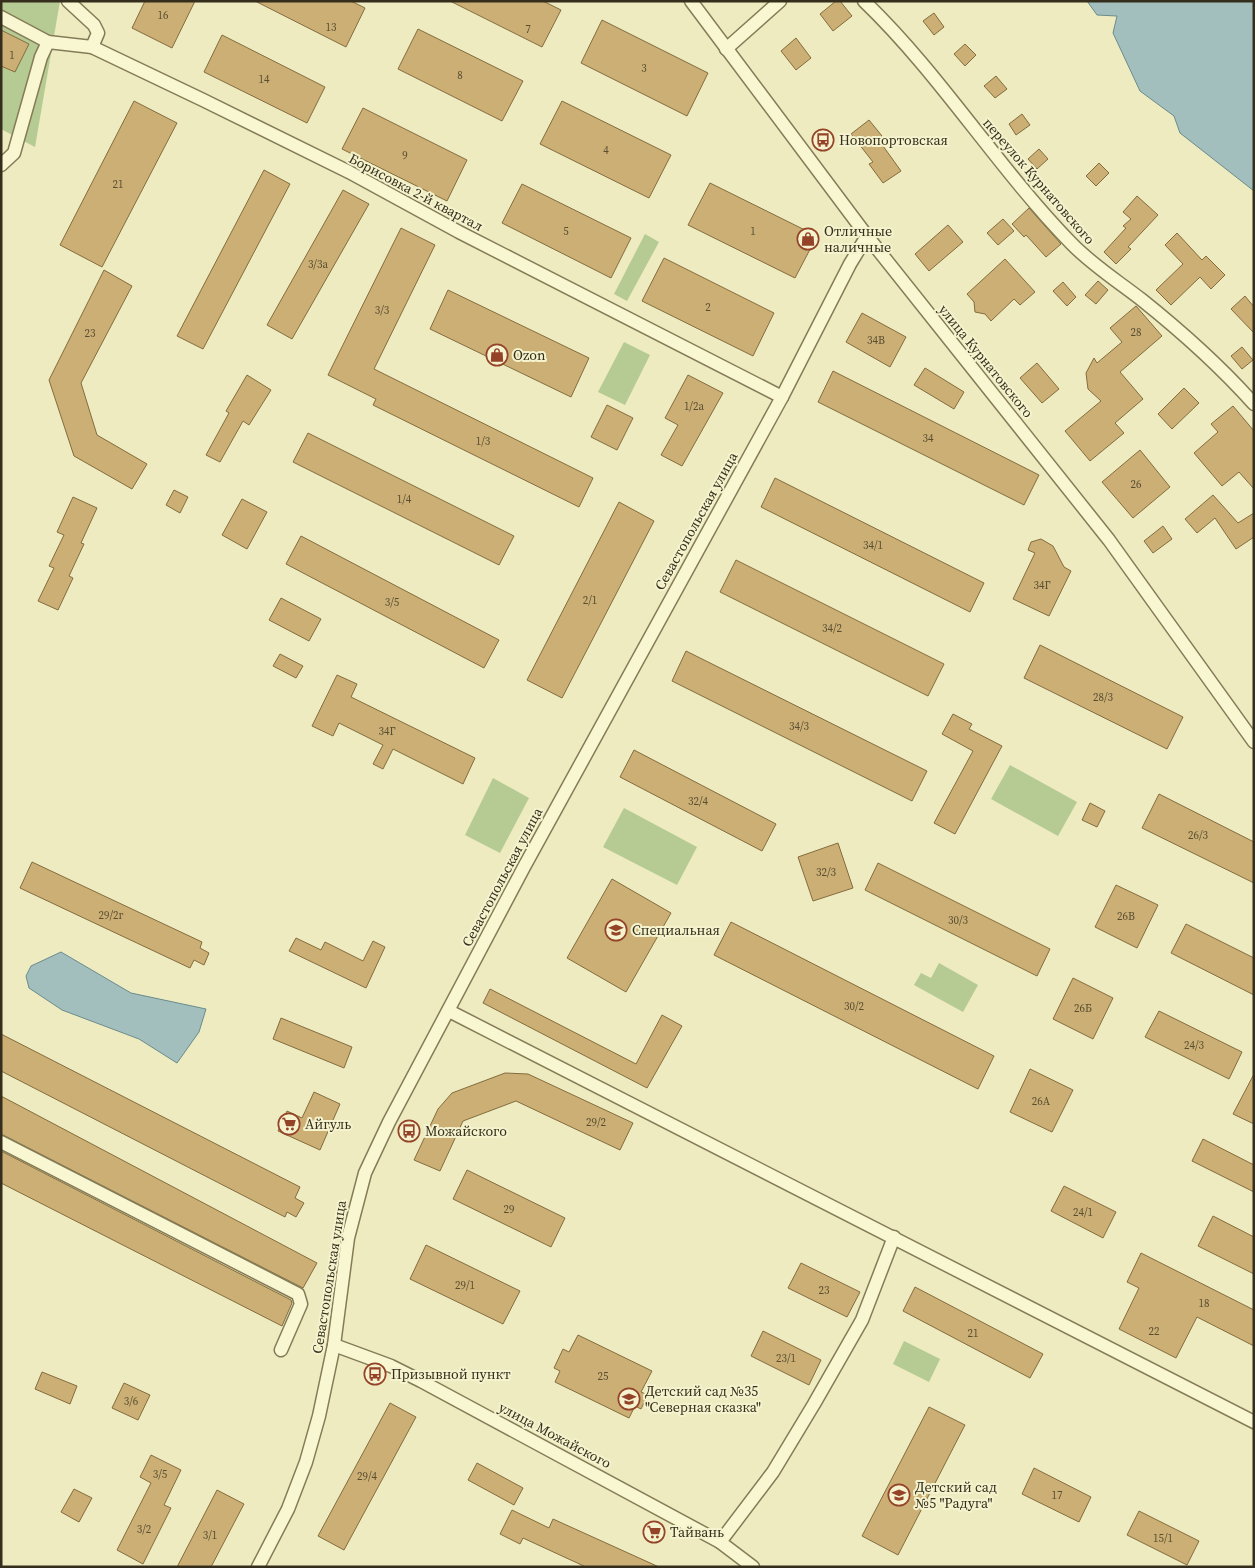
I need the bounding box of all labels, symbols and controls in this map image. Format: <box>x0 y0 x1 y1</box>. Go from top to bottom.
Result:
house number: 16 <box>158 8 169 23</box>
house number: 13 <box>326 20 337 35</box>
house number: 7 <box>525 22 531 37</box>
house number: 1 <box>9 48 15 63</box>
house number: 3 <box>641 61 647 76</box>
house number: 8 <box>457 68 463 83</box>
house number: 14 <box>259 72 270 87</box>
street label: переулок Курнатовского <box>978 113 1100 249</box>
bus stop icon: Новопортовская <box>811 128 835 152</box>
place label: Новопортовская <box>839 130 948 150</box>
house number: 4 <box>603 143 609 158</box>
street label: Борисовка 2-й квартал <box>345 148 487 236</box>
house number: 9 <box>402 148 408 163</box>
house number: 21 <box>113 177 124 192</box>
place label: Отличные наличные <box>824 221 892 257</box>
house number: 5 <box>563 224 569 239</box>
house number: 1 <box>750 224 756 239</box>
shop icon: Отличные наличные <box>796 227 820 251</box>
house number: 3/3а <box>308 257 329 272</box>
house number: 2 <box>705 300 711 315</box>
street label: улица Курнатовского <box>934 300 1038 422</box>
house number: 3/3 <box>375 303 390 318</box>
house number: 28 <box>1131 325 1142 340</box>
house number: 23 <box>85 326 96 341</box>
house number: 34В <box>867 333 885 348</box>
shop icon: Ozon <box>485 343 509 367</box>
place label: Ozon <box>513 345 546 365</box>
house number: 1/2а <box>684 399 705 414</box>
house number: 34 <box>923 431 934 446</box>
house number: 1/3 <box>476 434 491 449</box>
street label: Севастопольская улица <box>650 448 743 594</box>
house number: 26 <box>1131 477 1142 492</box>
house number: 1/4 <box>397 492 412 507</box>
house number: 34/1 <box>863 538 883 553</box>
house number: 34Г <box>1033 578 1051 593</box>
house number: 2/1 <box>583 593 597 608</box>
house number: 3/5 <box>385 595 400 610</box>
house number: 34/2 <box>822 621 843 636</box>
house number: 28/3 <box>1093 690 1114 705</box>
house number: 34/3 <box>789 719 810 734</box>
house number: 34Г <box>378 724 396 739</box>
house number: 32/4 <box>688 794 709 809</box>
street label: Севастопольская улица <box>457 803 548 950</box>
house number: 26/3 <box>1188 828 1209 843</box>
house number: 32/3 <box>816 865 837 880</box>
house number: 29/2г <box>98 908 124 923</box>
house number: 26В <box>1117 909 1135 924</box>
house number: 30/3 <box>948 913 969 928</box>
school or university icon: Специальная <box>604 918 628 942</box>
place label: Специальная <box>632 920 720 940</box>
house number: 30/2 <box>844 999 865 1014</box>
house number: 26Б <box>1074 1001 1092 1016</box>
house number: 24/3 <box>1184 1038 1205 1053</box>
house number: 26А <box>1032 1094 1051 1109</box>
supermarket icon: Айгуль <box>277 1112 301 1136</box>
place label: Айгуль <box>305 1114 351 1134</box>
house number: 29/2 <box>586 1115 607 1130</box>
bus stop icon: Можайского <box>397 1119 421 1143</box>
place label: Можайского <box>425 1121 507 1141</box>
street label: Севастопольская улица <box>307 1198 351 1355</box>
house number: 29 <box>504 1202 515 1217</box>
house number: 24/1 <box>1073 1205 1093 1220</box>
house number: 29/1 <box>455 1278 475 1293</box>
house number: 23 <box>819 1283 830 1298</box>
house number: 18 <box>1199 1296 1210 1311</box>
house number: 22 <box>1149 1324 1160 1339</box>
house number: 21 <box>968 1326 979 1341</box>
house number: 23/1 <box>776 1351 796 1366</box>
bus stop icon: Призывной пункт <box>363 1362 387 1386</box>
place label: Призывной пункт <box>391 1364 511 1384</box>
house number: 25 <box>598 1369 609 1384</box>
place label: Детский сад №35 "Северная сказка" <box>645 1381 761 1417</box>
school or university icon: Детский сад №35 "Северная сказка" <box>617 1387 641 1411</box>
house number: 3/6 <box>124 1394 139 1409</box>
street label: улица Можайского <box>495 1397 615 1473</box>
house number: 3/5 <box>153 1467 168 1482</box>
house number: 29/4 <box>357 1469 378 1484</box>
place label: Детский сад №5 "Радуга" <box>915 1477 997 1513</box>
school or university icon: Детский сад №5 "Радуга" <box>887 1483 911 1507</box>
house number: 17 <box>1052 1488 1063 1503</box>
supermarket icon: Тайвань <box>642 1520 666 1544</box>
house number: 3/2 <box>137 1522 152 1537</box>
place label: Тайвань <box>670 1522 724 1542</box>
house number: 3/1 <box>203 1528 217 1543</box>
house number: 15/1 <box>1153 1531 1173 1546</box>

